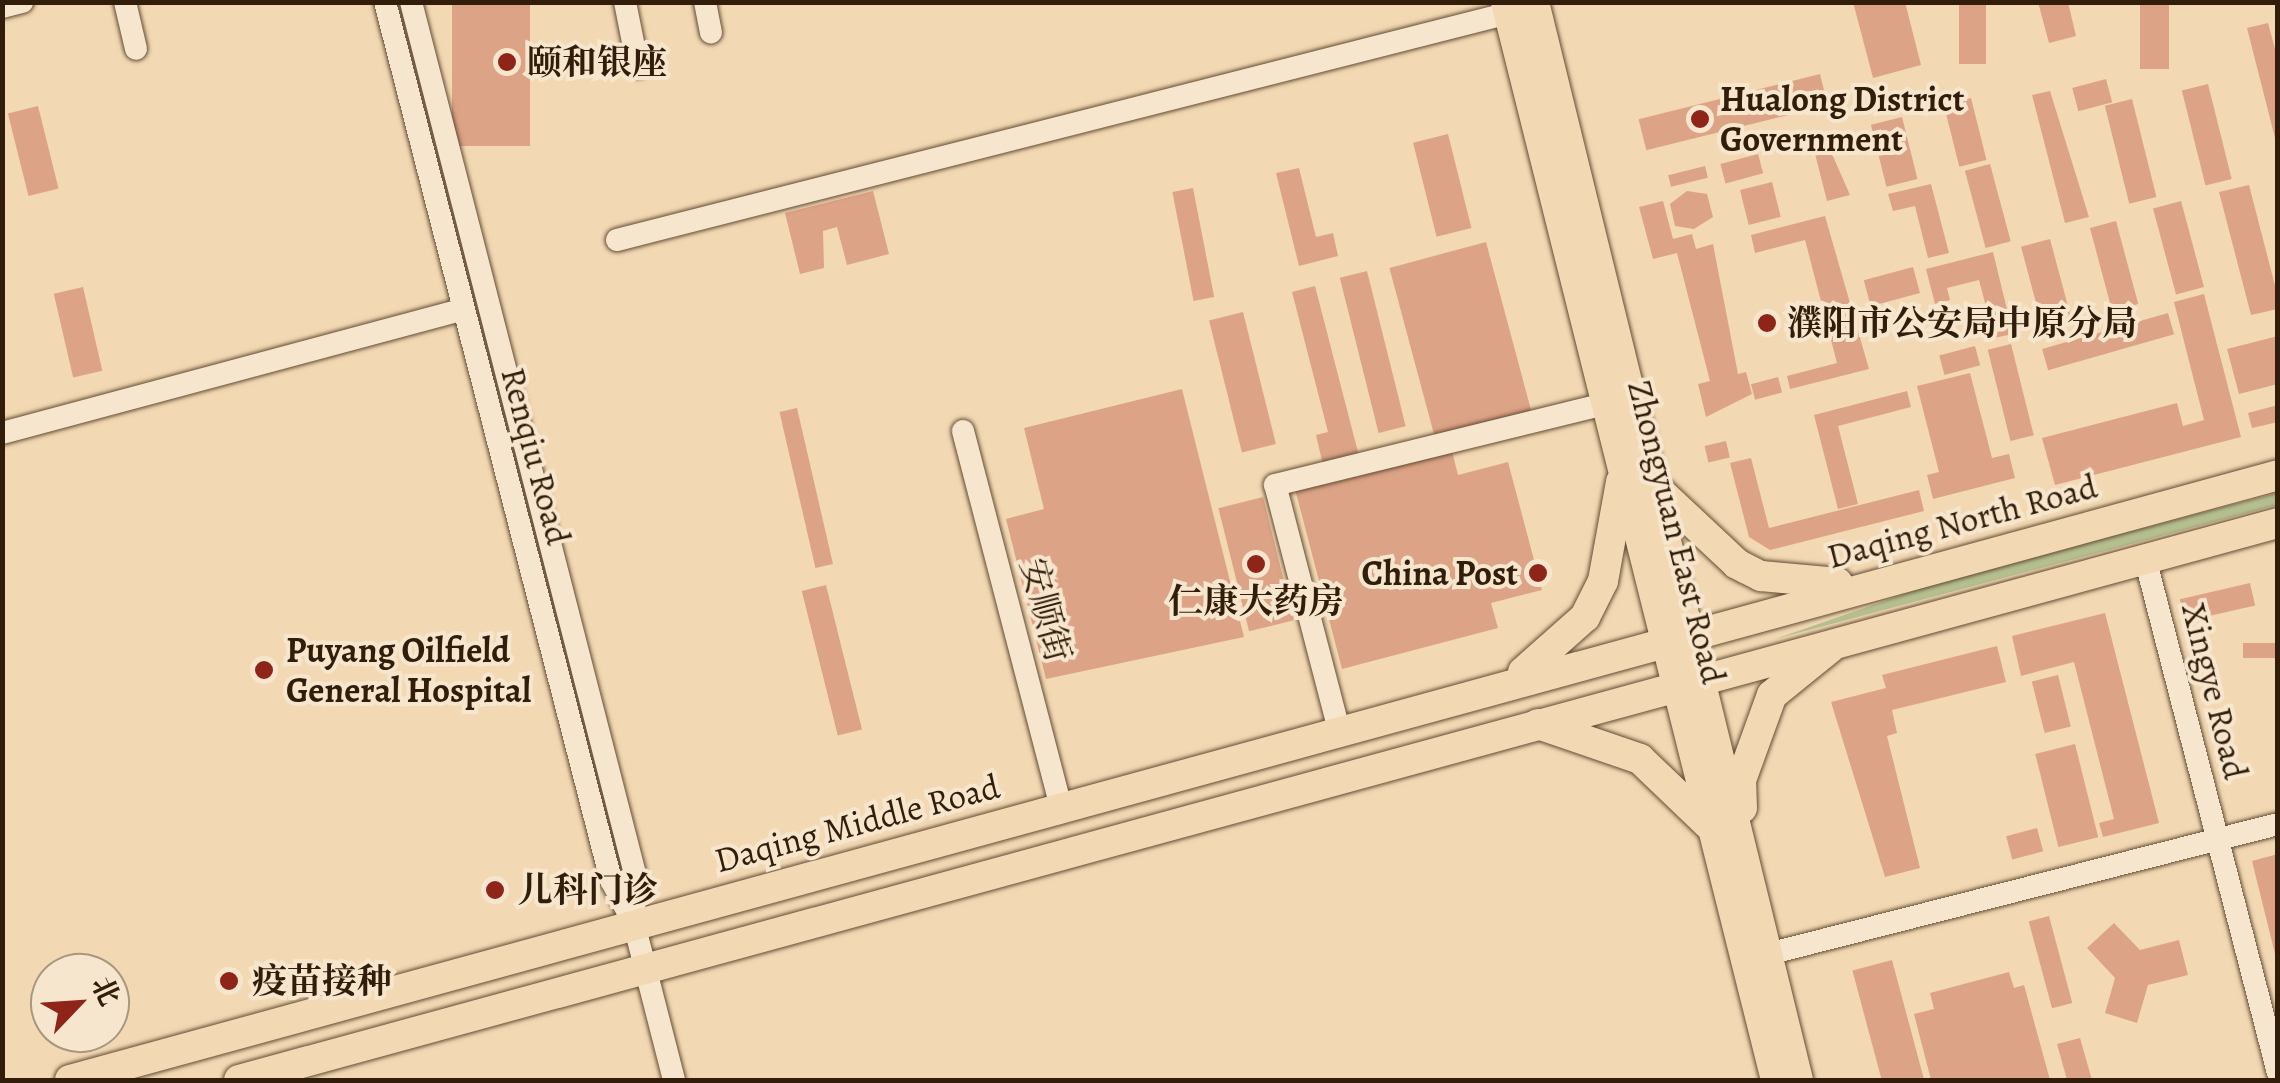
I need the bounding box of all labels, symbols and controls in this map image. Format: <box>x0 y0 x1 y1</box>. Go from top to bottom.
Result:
place label: 颐和银座 <box>527 41 667 83</box>
marker: 颐和银座 <box>496 51 518 73</box>
place label: Hualong District Government <box>1720 78 1964 160</box>
marker: Hualong District Government <box>1689 108 1711 130</box>
place label: 濮阳市公安局中原分局 <box>1787 302 2137 344</box>
marker: 濮阳市公安局中原分局 <box>1756 312 1778 334</box>
street label: Renqiu Road <box>492 363 580 549</box>
street label: Zhongyuan East Road <box>1619 376 1735 688</box>
street label: Daqing North Road <box>1822 465 2102 577</box>
place label: China Post <box>1361 552 1518 594</box>
marker: 仁康大药房 <box>1245 553 1267 575</box>
street label: 安顺街 <box>1012 554 1080 666</box>
marker: China Post <box>1527 562 1549 584</box>
place label: 仁康大药房 <box>1169 580 1343 622</box>
street label: Xingye Road <box>2173 599 2257 783</box>
place label: Puyang Oilfield General Hospital <box>286 629 531 711</box>
marker: Puyang Oilfield General Hospital <box>251 657 277 683</box>
street label: Daqing Middle Road <box>710 765 1004 881</box>
place label: 儿科门诊 <box>518 869 658 911</box>
marker: 儿科门诊 <box>482 877 508 903</box>
north arrow <box>30 953 130 1053</box>
place label: 疫苗接种 <box>252 960 392 1002</box>
marker: 疫苗接种 <box>216 968 242 994</box>
text: 北 <box>82 970 129 1012</box>

